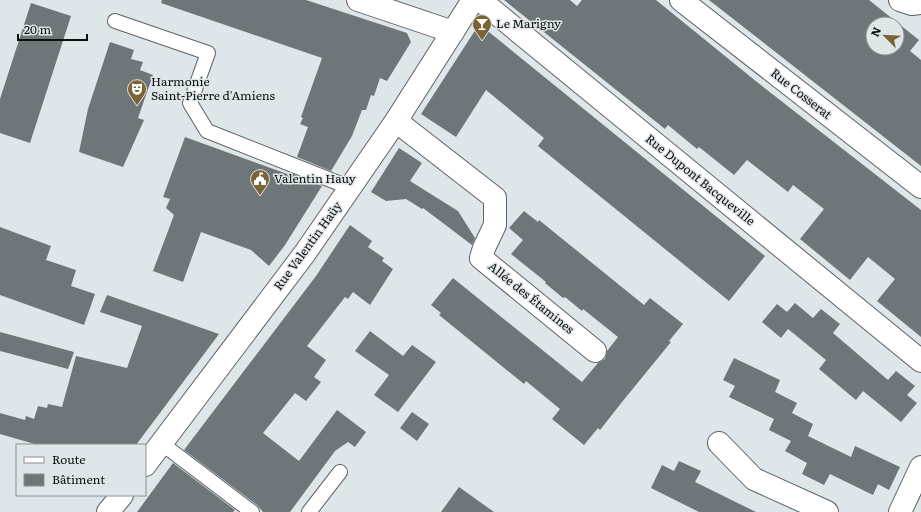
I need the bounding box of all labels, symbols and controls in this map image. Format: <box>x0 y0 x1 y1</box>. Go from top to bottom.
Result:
bar icon: Le Marigny <box>471 13 493 41</box>
place label: Le Marigny <box>496 14 561 32</box>
scale bar <box>18 16 87 42</box>
north arrow <box>865 16 905 56</box>
text: 20 m <box>24 20 51 38</box>
text: N <box>866 24 884 39</box>
street label: Rue Cosserat <box>767 64 836 123</box>
place label: Harmonie Saint-Pierre d'Amiens <box>151 72 276 104</box>
theatre icon: Harmonie Saint-Pierre d'Amiens <box>126 78 148 106</box>
street label: Rue Dupont Bacqueville <box>642 129 759 229</box>
public building icon: Valentin Hauy <box>249 168 271 196</box>
place label: Valentin Hauy <box>274 169 356 187</box>
street label: Rue Valentin Haüy <box>269 197 346 294</box>
street label: Allée des Étamines <box>485 257 579 338</box>
legend <box>16 444 146 496</box>
text: Route <box>52 450 86 468</box>
text: Bâtiment <box>52 470 105 488</box>

